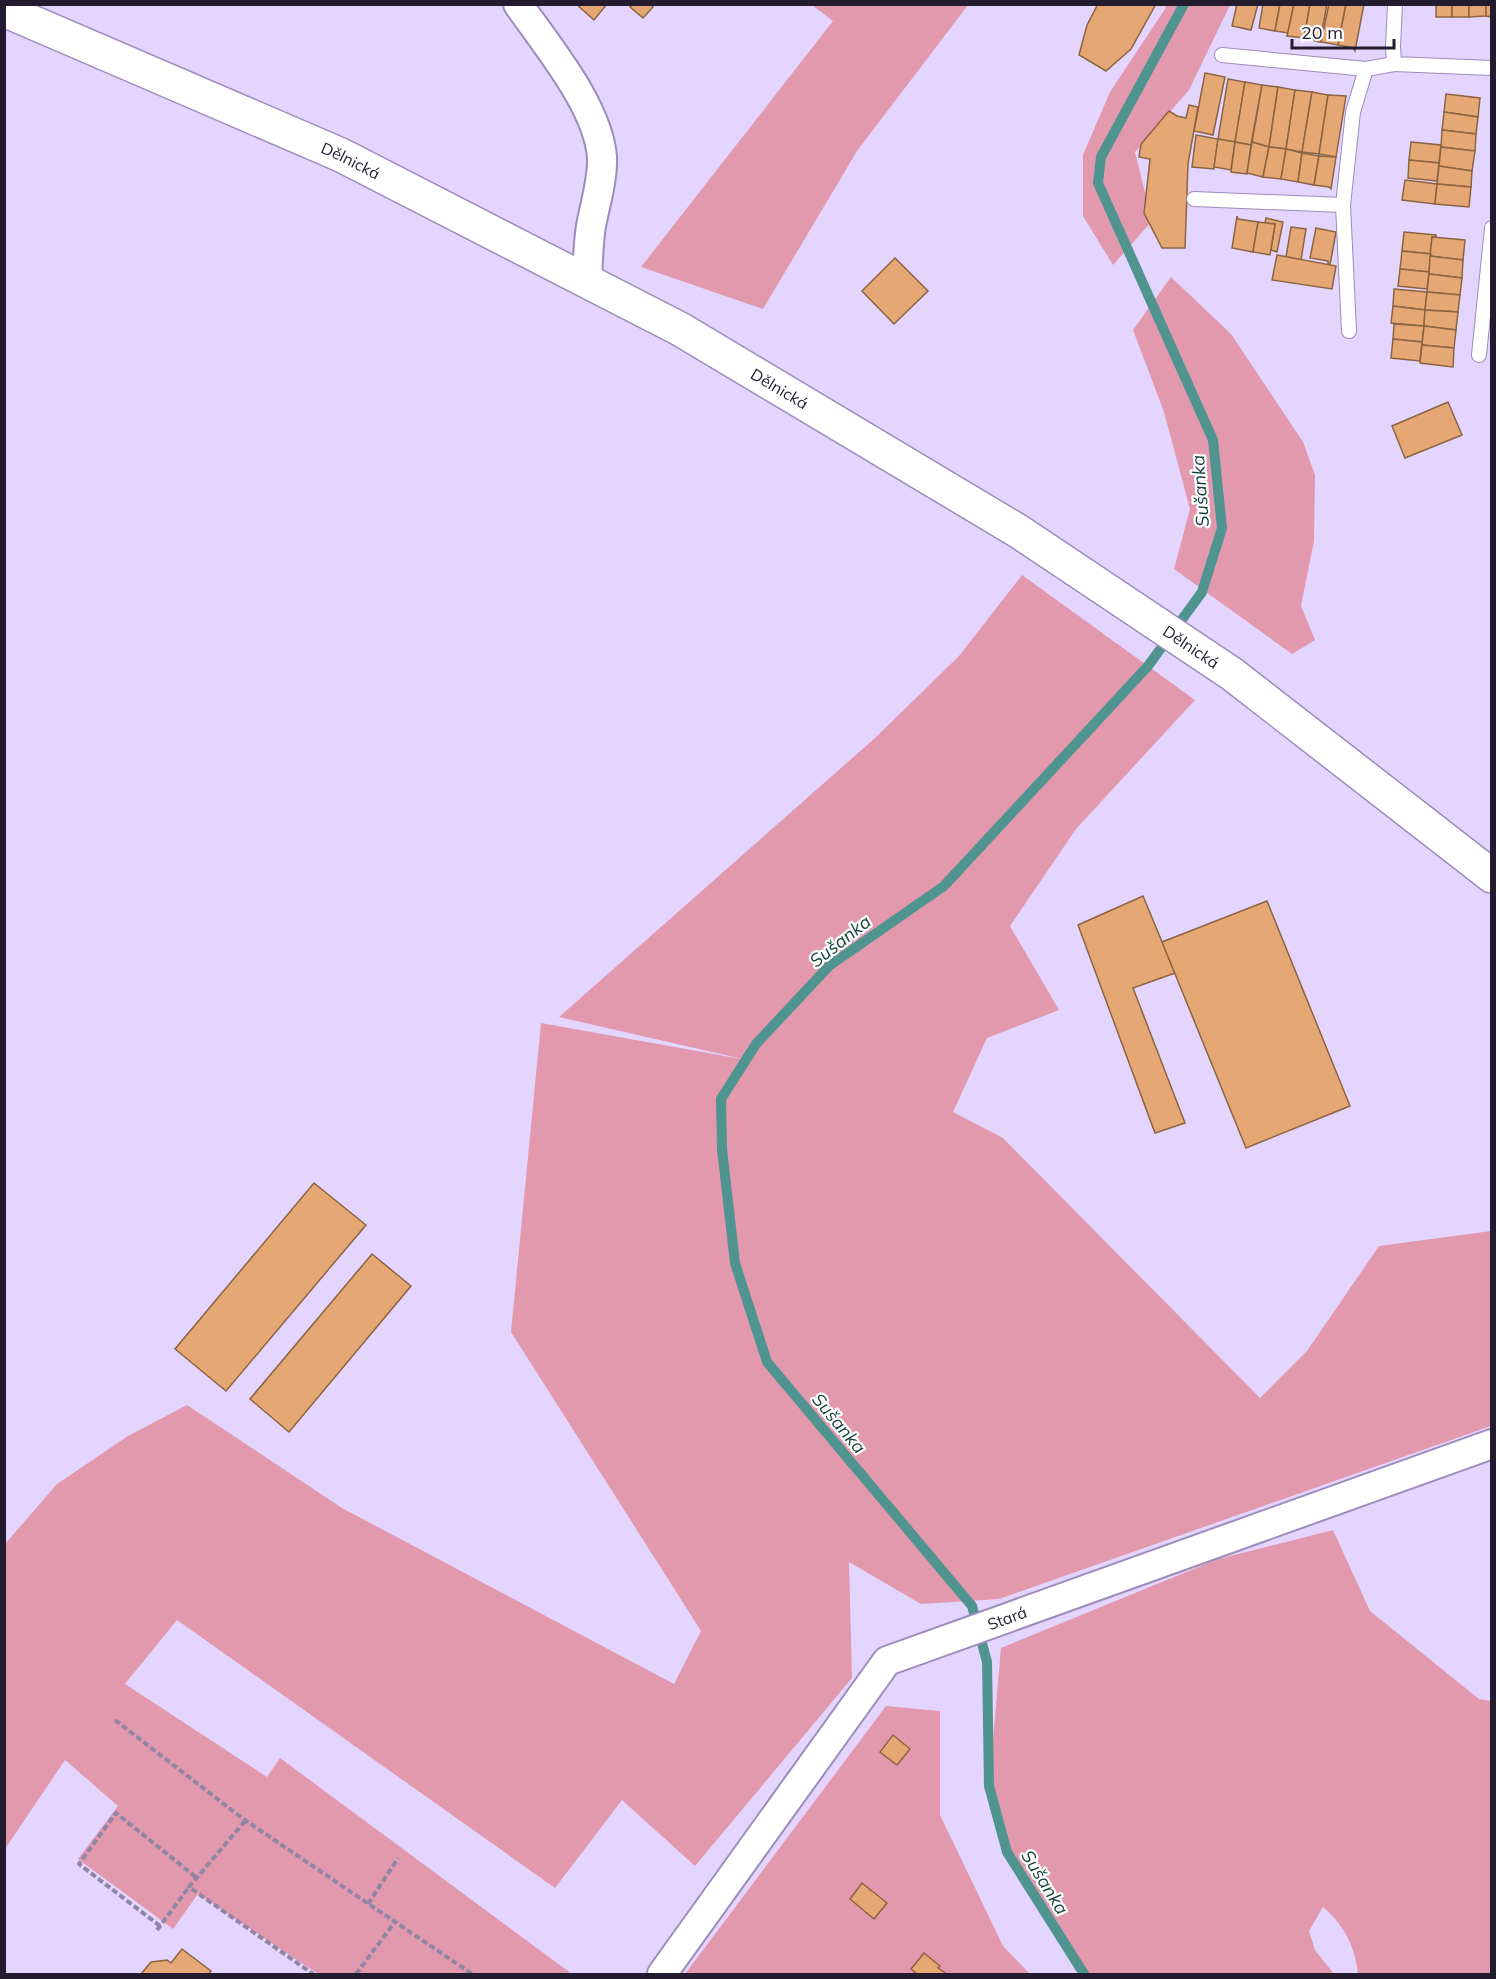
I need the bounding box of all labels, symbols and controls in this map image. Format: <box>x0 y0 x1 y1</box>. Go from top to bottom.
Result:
scale bar <box>1292 12 1394 50</box>
text: 20 m <box>1301 21 1343 44</box>
street label: Dělnická <box>318 138 384 183</box>
street label: Dělnická <box>747 364 812 413</box>
water label: Sušanka <box>1186 454 1214 528</box>
street label: Dělnická <box>1159 621 1223 673</box>
water label: Sušanka <box>805 910 876 972</box>
water label: Sušanka <box>807 1388 871 1458</box>
street label: Stará <box>985 1602 1030 1634</box>
water label: Sušanka <box>1016 1845 1074 1919</box>

